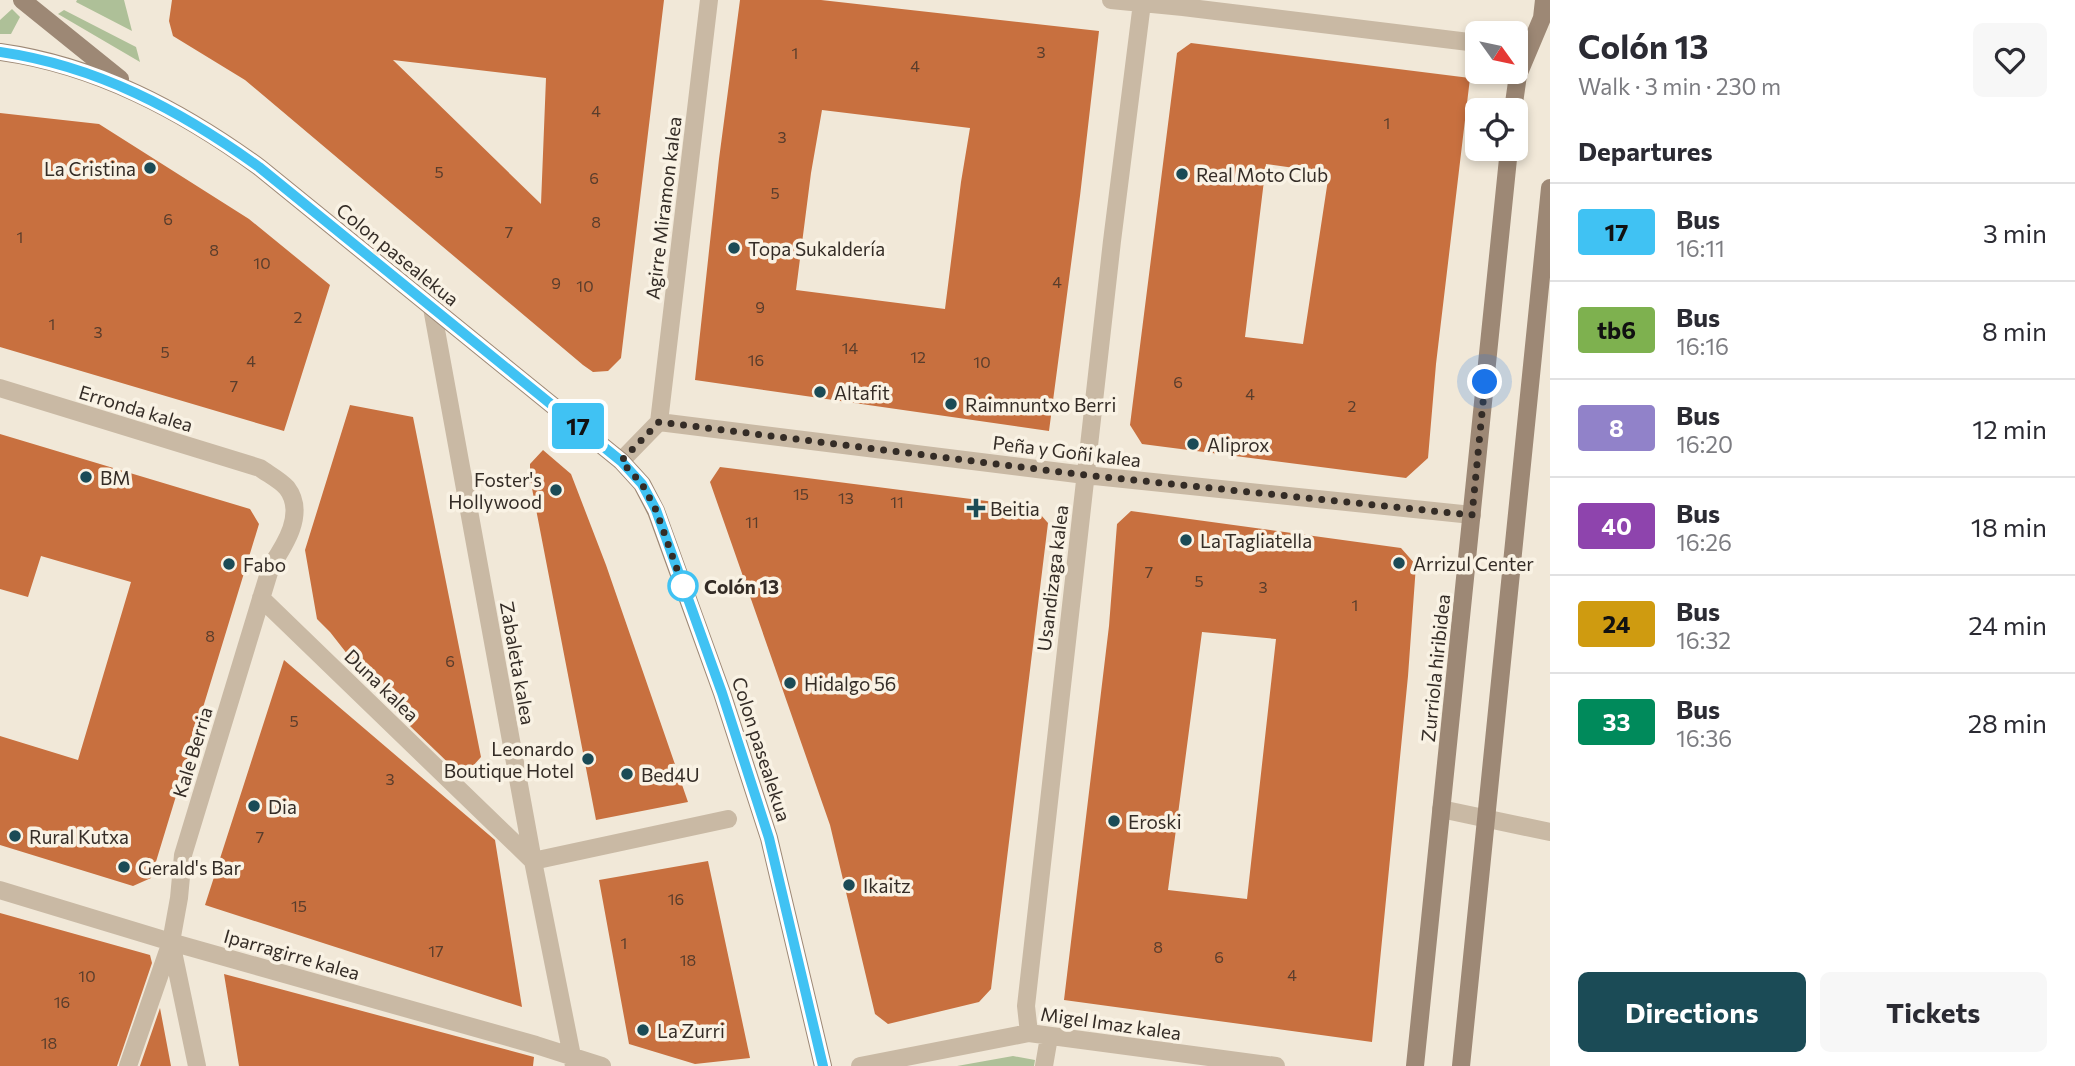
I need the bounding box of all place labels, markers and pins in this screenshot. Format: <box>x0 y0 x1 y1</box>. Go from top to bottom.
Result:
place label: La Cristina <box>44 157 136 180</box>
marker: La Cristina <box>142 160 158 176</box>
place label: Real Moto Club <box>1196 163 1328 186</box>
marker: Real Moto Club <box>1174 166 1190 182</box>
place label: Topa Sukaldería <box>748 237 885 260</box>
marker: Topa Sukaldería <box>726 240 742 256</box>
place label: Altafit <box>834 381 890 404</box>
marker: Altafit <box>812 384 828 400</box>
place label: Raimnuntxo Berri <box>965 393 1116 416</box>
marker: Raimnuntxo Berri <box>943 396 959 412</box>
place label: Aliprox <box>1207 433 1269 456</box>
marker: Aliprox <box>1185 436 1201 452</box>
place label: BM <box>100 466 130 489</box>
place label: Foster's Hollywood <box>448 468 542 513</box>
marker: BM <box>78 469 94 485</box>
marker: Foster's Hollywood <box>548 482 564 498</box>
place label: Beitia <box>990 497 1040 520</box>
marker: Beitia <box>968 500 984 516</box>
place label: La Tagliatella <box>1200 529 1312 552</box>
marker: La Tagliatella <box>1178 532 1194 548</box>
place label: Arrizul Center <box>1413 552 1534 575</box>
place label: Fabo <box>243 553 286 576</box>
marker: Arrizul Center <box>1391 555 1407 571</box>
marker: Fabo <box>221 556 237 572</box>
marker: Colón 13 <box>668 571 698 601</box>
place label: Colón 13 <box>704 575 779 598</box>
place label: Hidalgo 56 <box>804 672 896 695</box>
marker: Hidalgo 56 <box>782 675 798 691</box>
place label: Leonardo Boutique Hotel <box>444 737 574 782</box>
marker: Leonardo Boutique Hotel <box>580 751 596 767</box>
place label: Bed4U <box>641 763 700 786</box>
marker: Bed4U <box>619 766 635 782</box>
place label: Dia <box>268 795 297 818</box>
marker: Dia <box>246 798 262 814</box>
place label: Eroski <box>1128 810 1182 833</box>
marker: Eroski <box>1106 813 1122 829</box>
place label: Rural Kutxa <box>29 825 129 848</box>
marker: Rural Kutxa <box>7 828 23 844</box>
place label: Gerald's Bar <box>138 856 241 879</box>
marker: Gerald's Bar <box>116 859 132 875</box>
place label: Ikaitz <box>863 874 911 897</box>
marker: Ikaitz <box>841 877 857 893</box>
place label: La Zurri <box>657 1019 725 1042</box>
marker: La Zurri <box>635 1022 651 1038</box>

